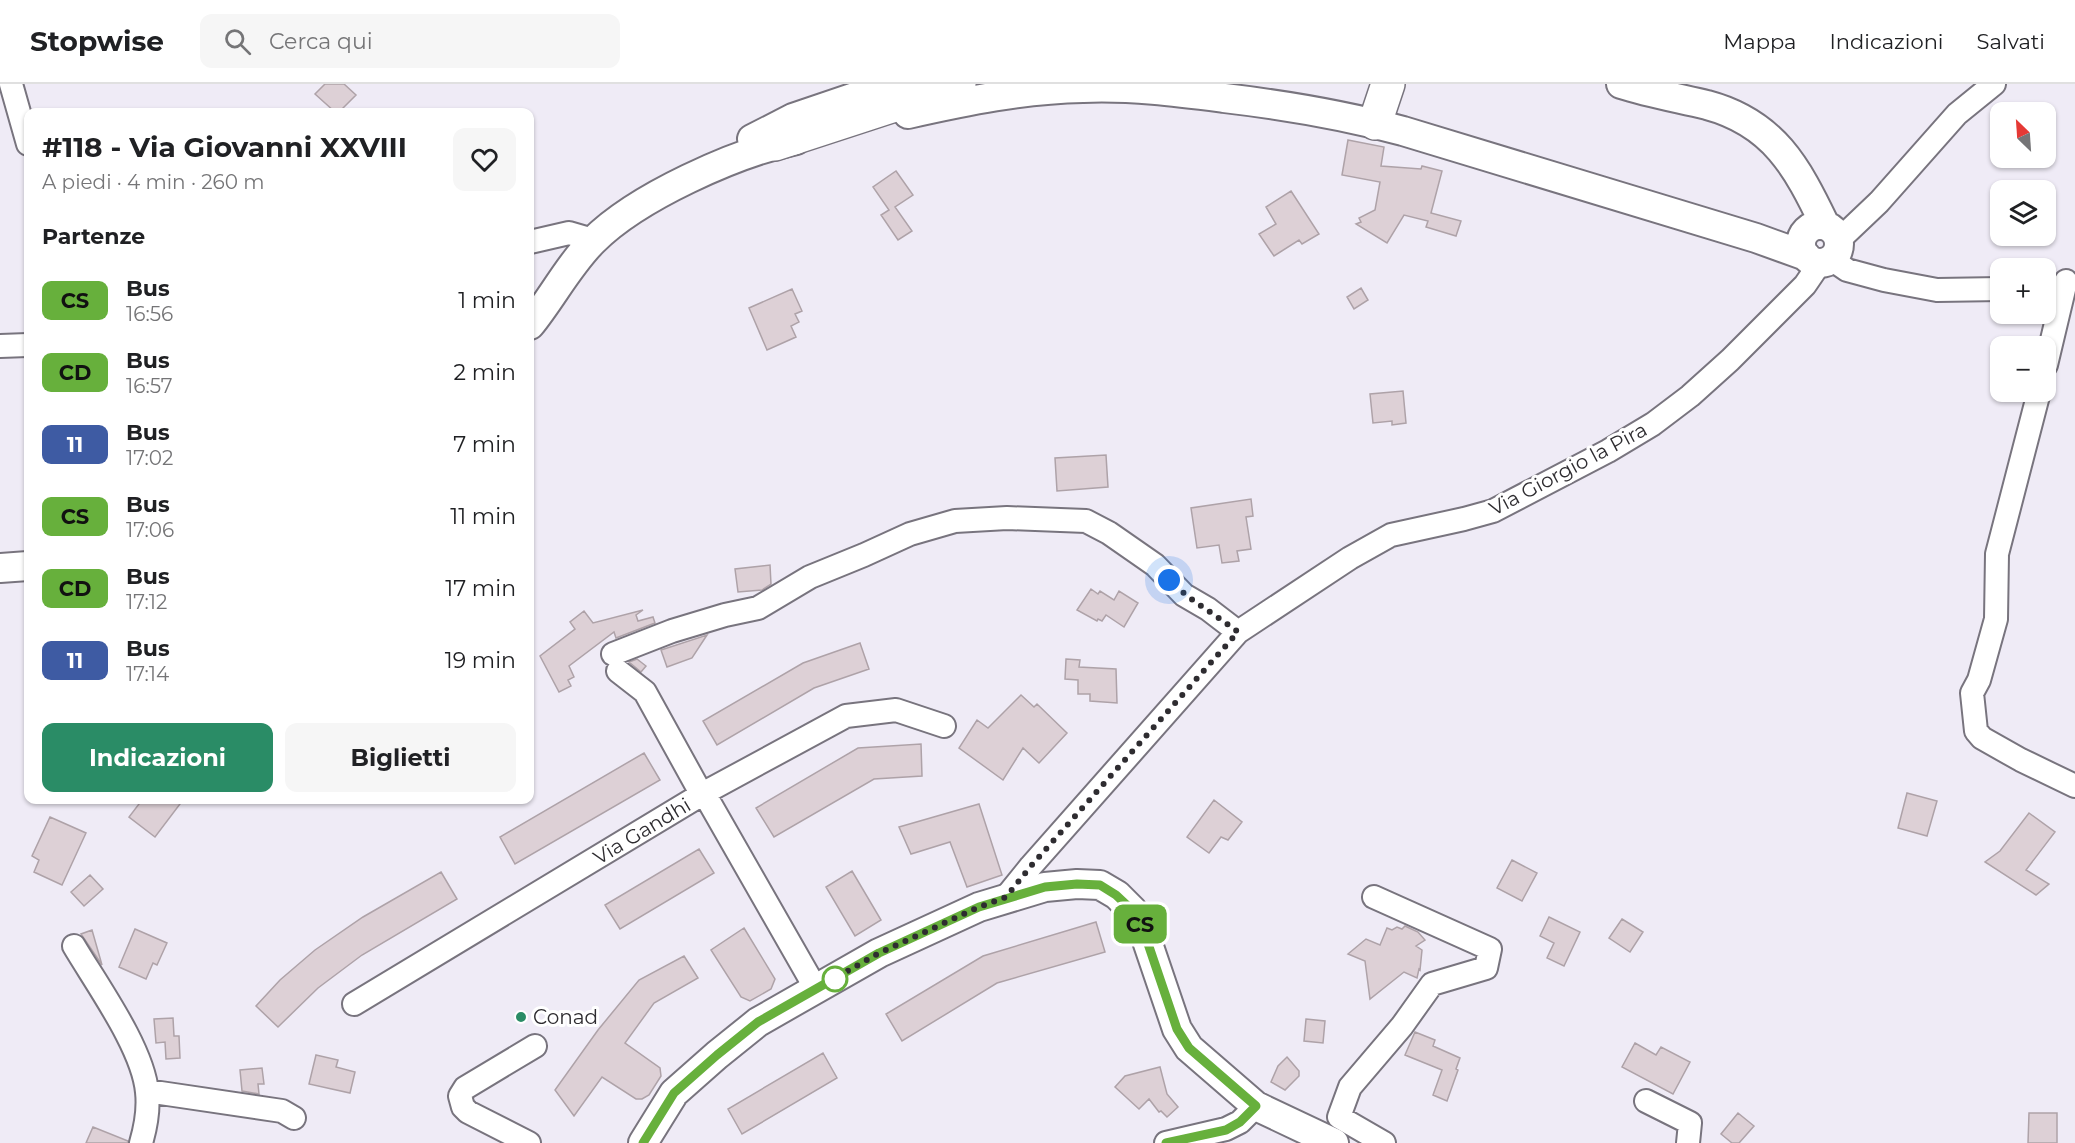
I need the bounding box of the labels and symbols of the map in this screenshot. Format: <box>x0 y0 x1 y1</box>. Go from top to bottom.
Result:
north arrow <box>1990 102 2056 168</box>
street label: Via Giorgio la Pira <box>1485 417 1651 521</box>
your location <box>1154 565 1184 595</box>
street label: Via Gandhi <box>589 793 695 869</box>
line badge: CS <box>1113 904 1167 944</box>
unlabelled marker <box>822 966 848 992</box>
place label: Conad <box>533 1005 598 1029</box>
marker: Conad <box>514 1010 528 1024</box>

